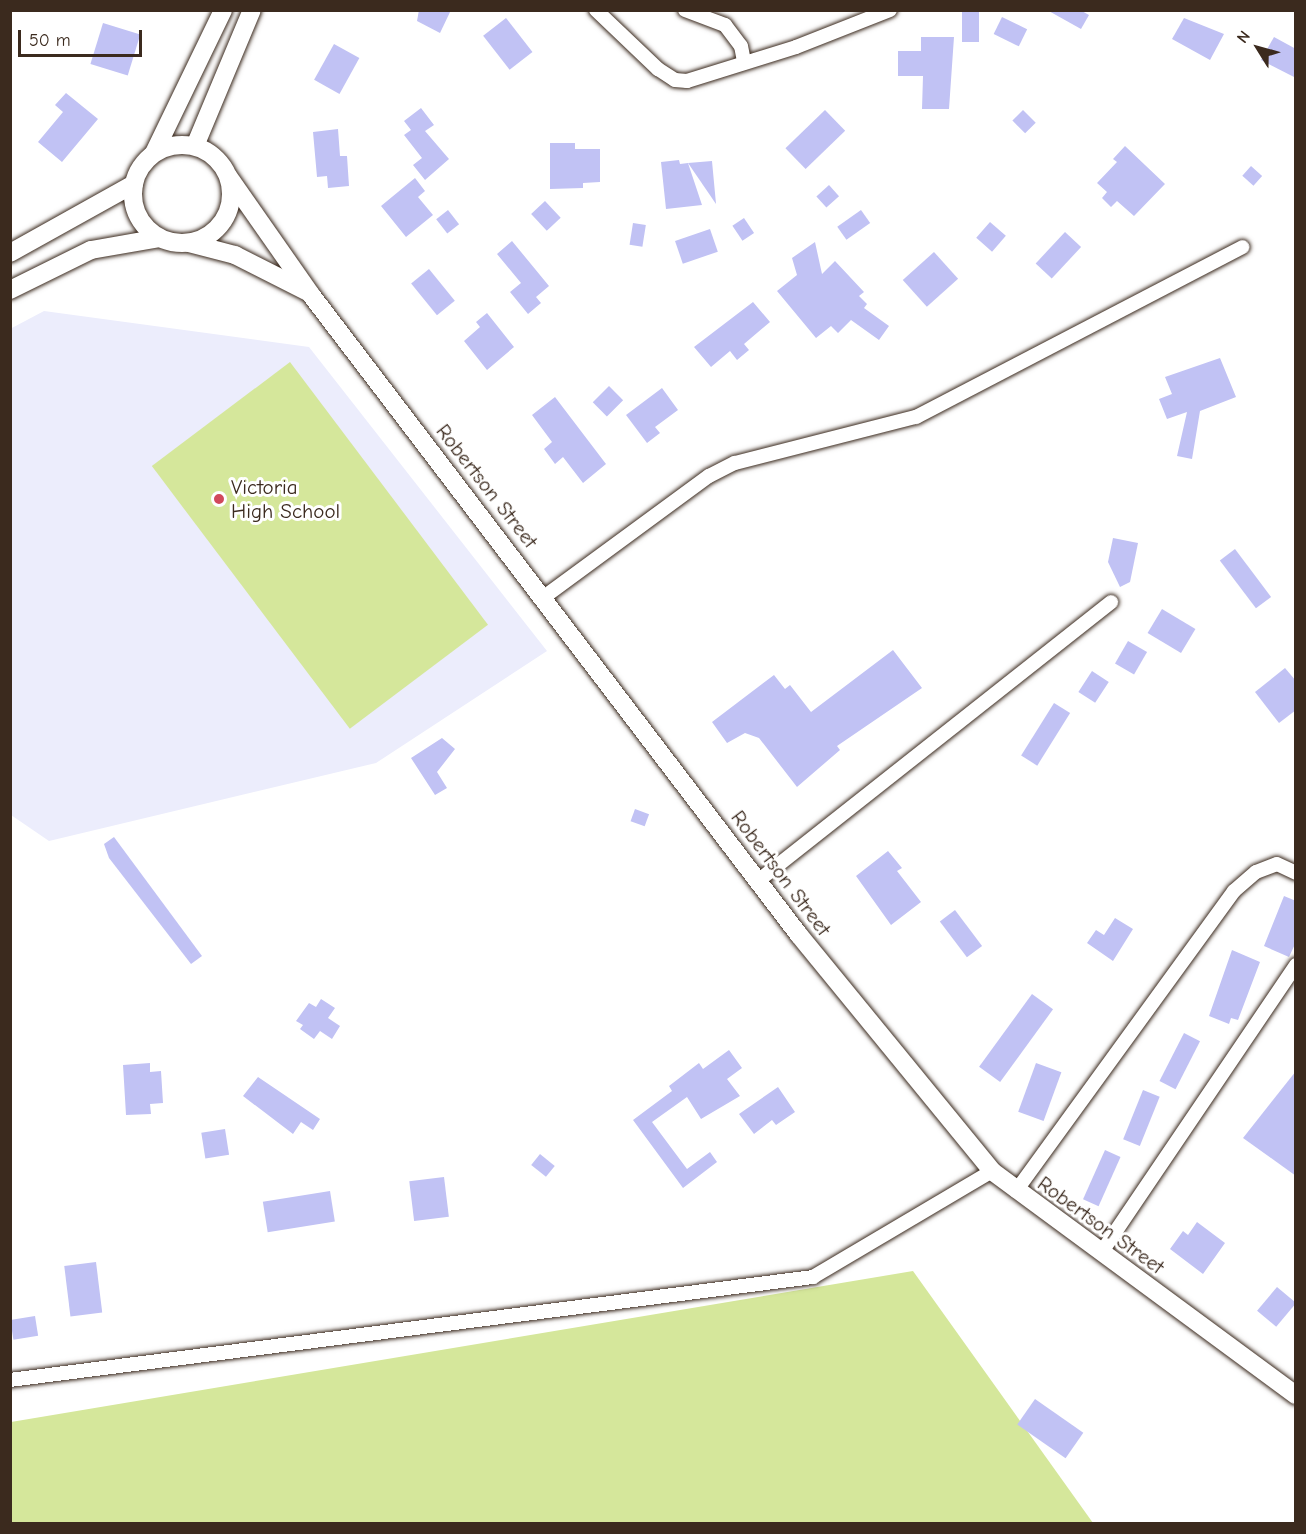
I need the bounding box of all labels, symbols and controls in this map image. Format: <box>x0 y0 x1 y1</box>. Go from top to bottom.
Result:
scale bar <box>21 18 146 56</box>
north arrow <box>1228 18 1288 78</box>
text: N <box>1233 28 1254 47</box>
text: 50 m <box>29 30 71 51</box>
street label: Robertson Street <box>431 419 543 553</box>
place label: Victoria High School <box>231 474 340 524</box>
marker: Victoria High School <box>212 492 226 506</box>
street label: Robertson Street <box>726 805 836 941</box>
street label: Robertson Street <box>1033 1171 1169 1279</box>

